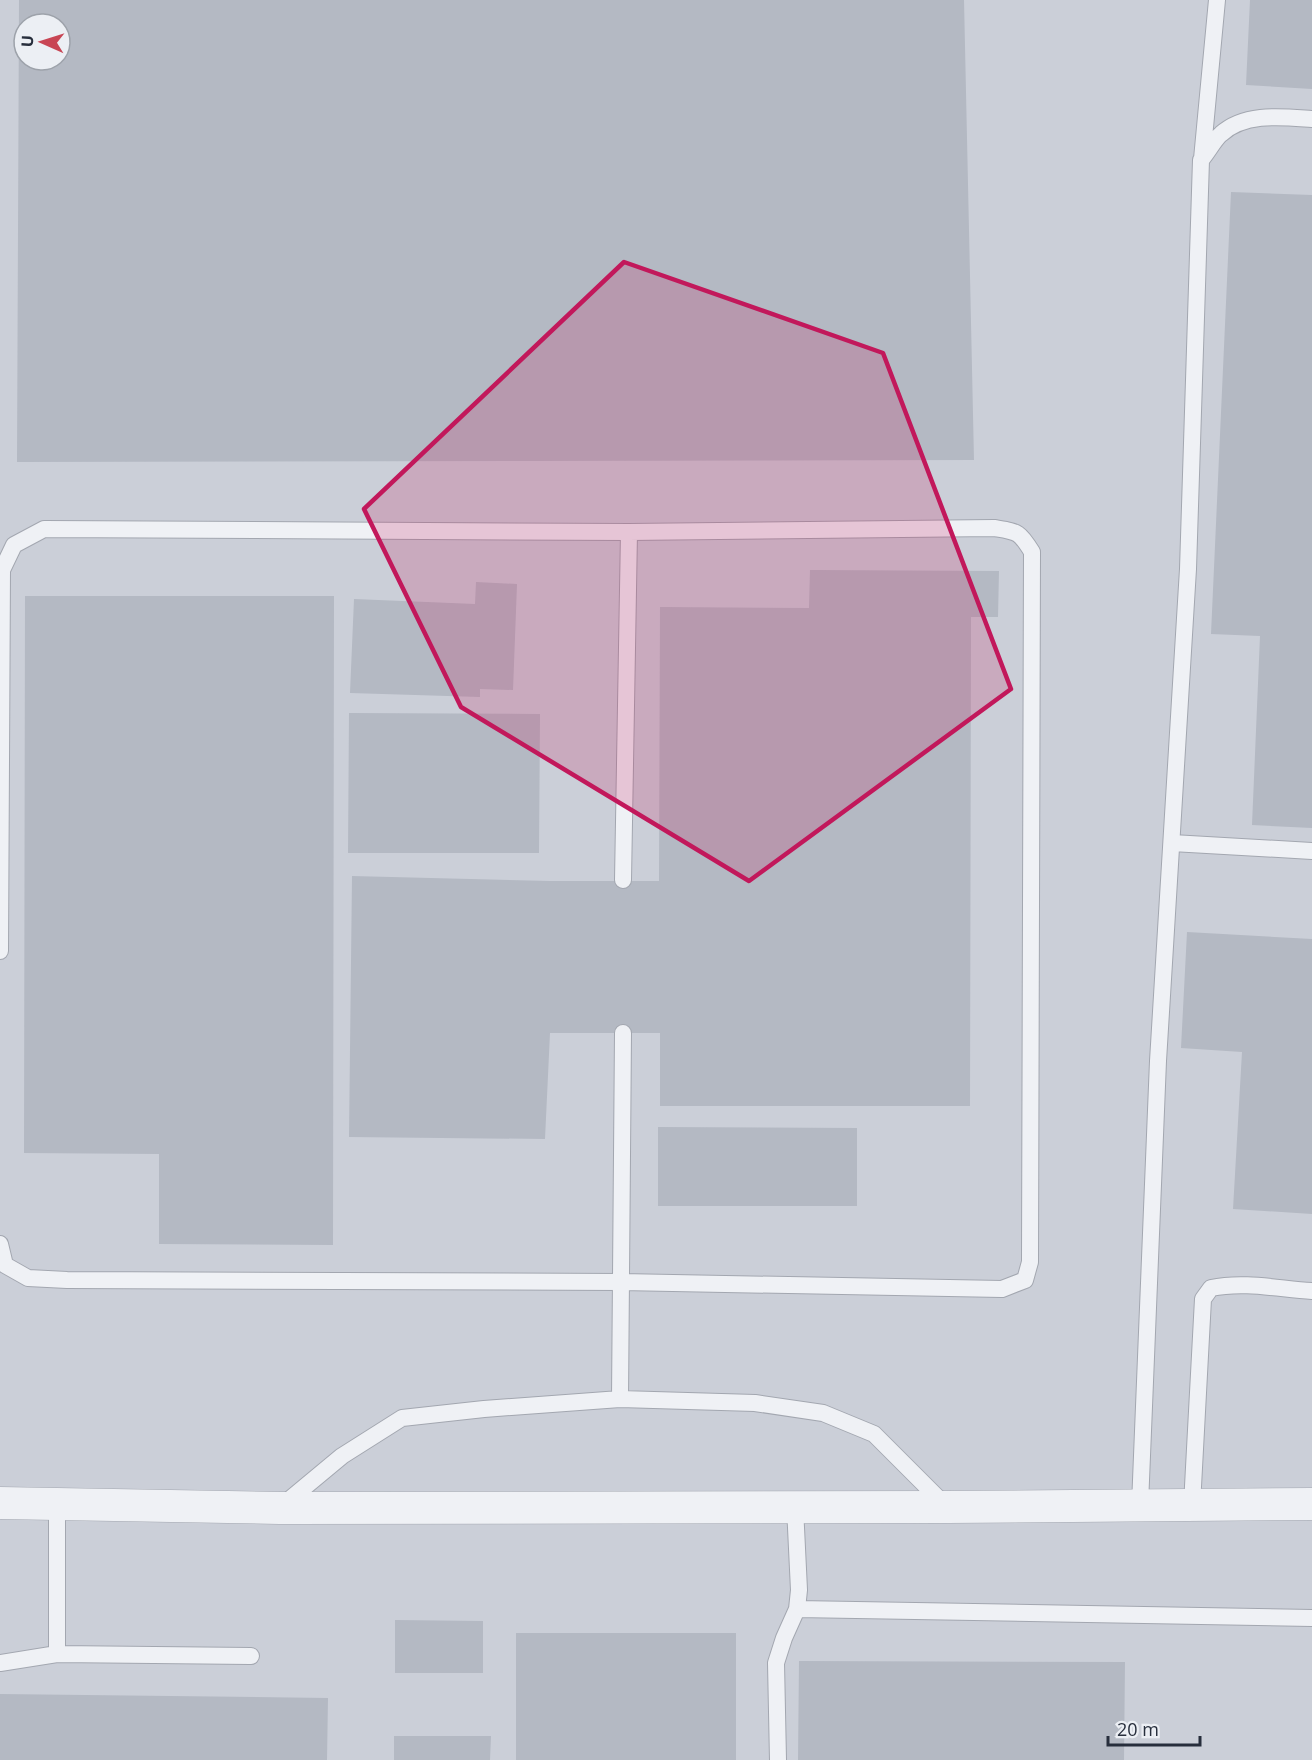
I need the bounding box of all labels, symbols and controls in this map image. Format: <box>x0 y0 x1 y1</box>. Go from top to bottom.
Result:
north arrow <box>12 12 72 72</box>
text: U <box>16 35 38 48</box>
scale bar <box>1108 1709 1200 1747</box>
text: 20 m <box>1117 1717 1159 1741</box>

